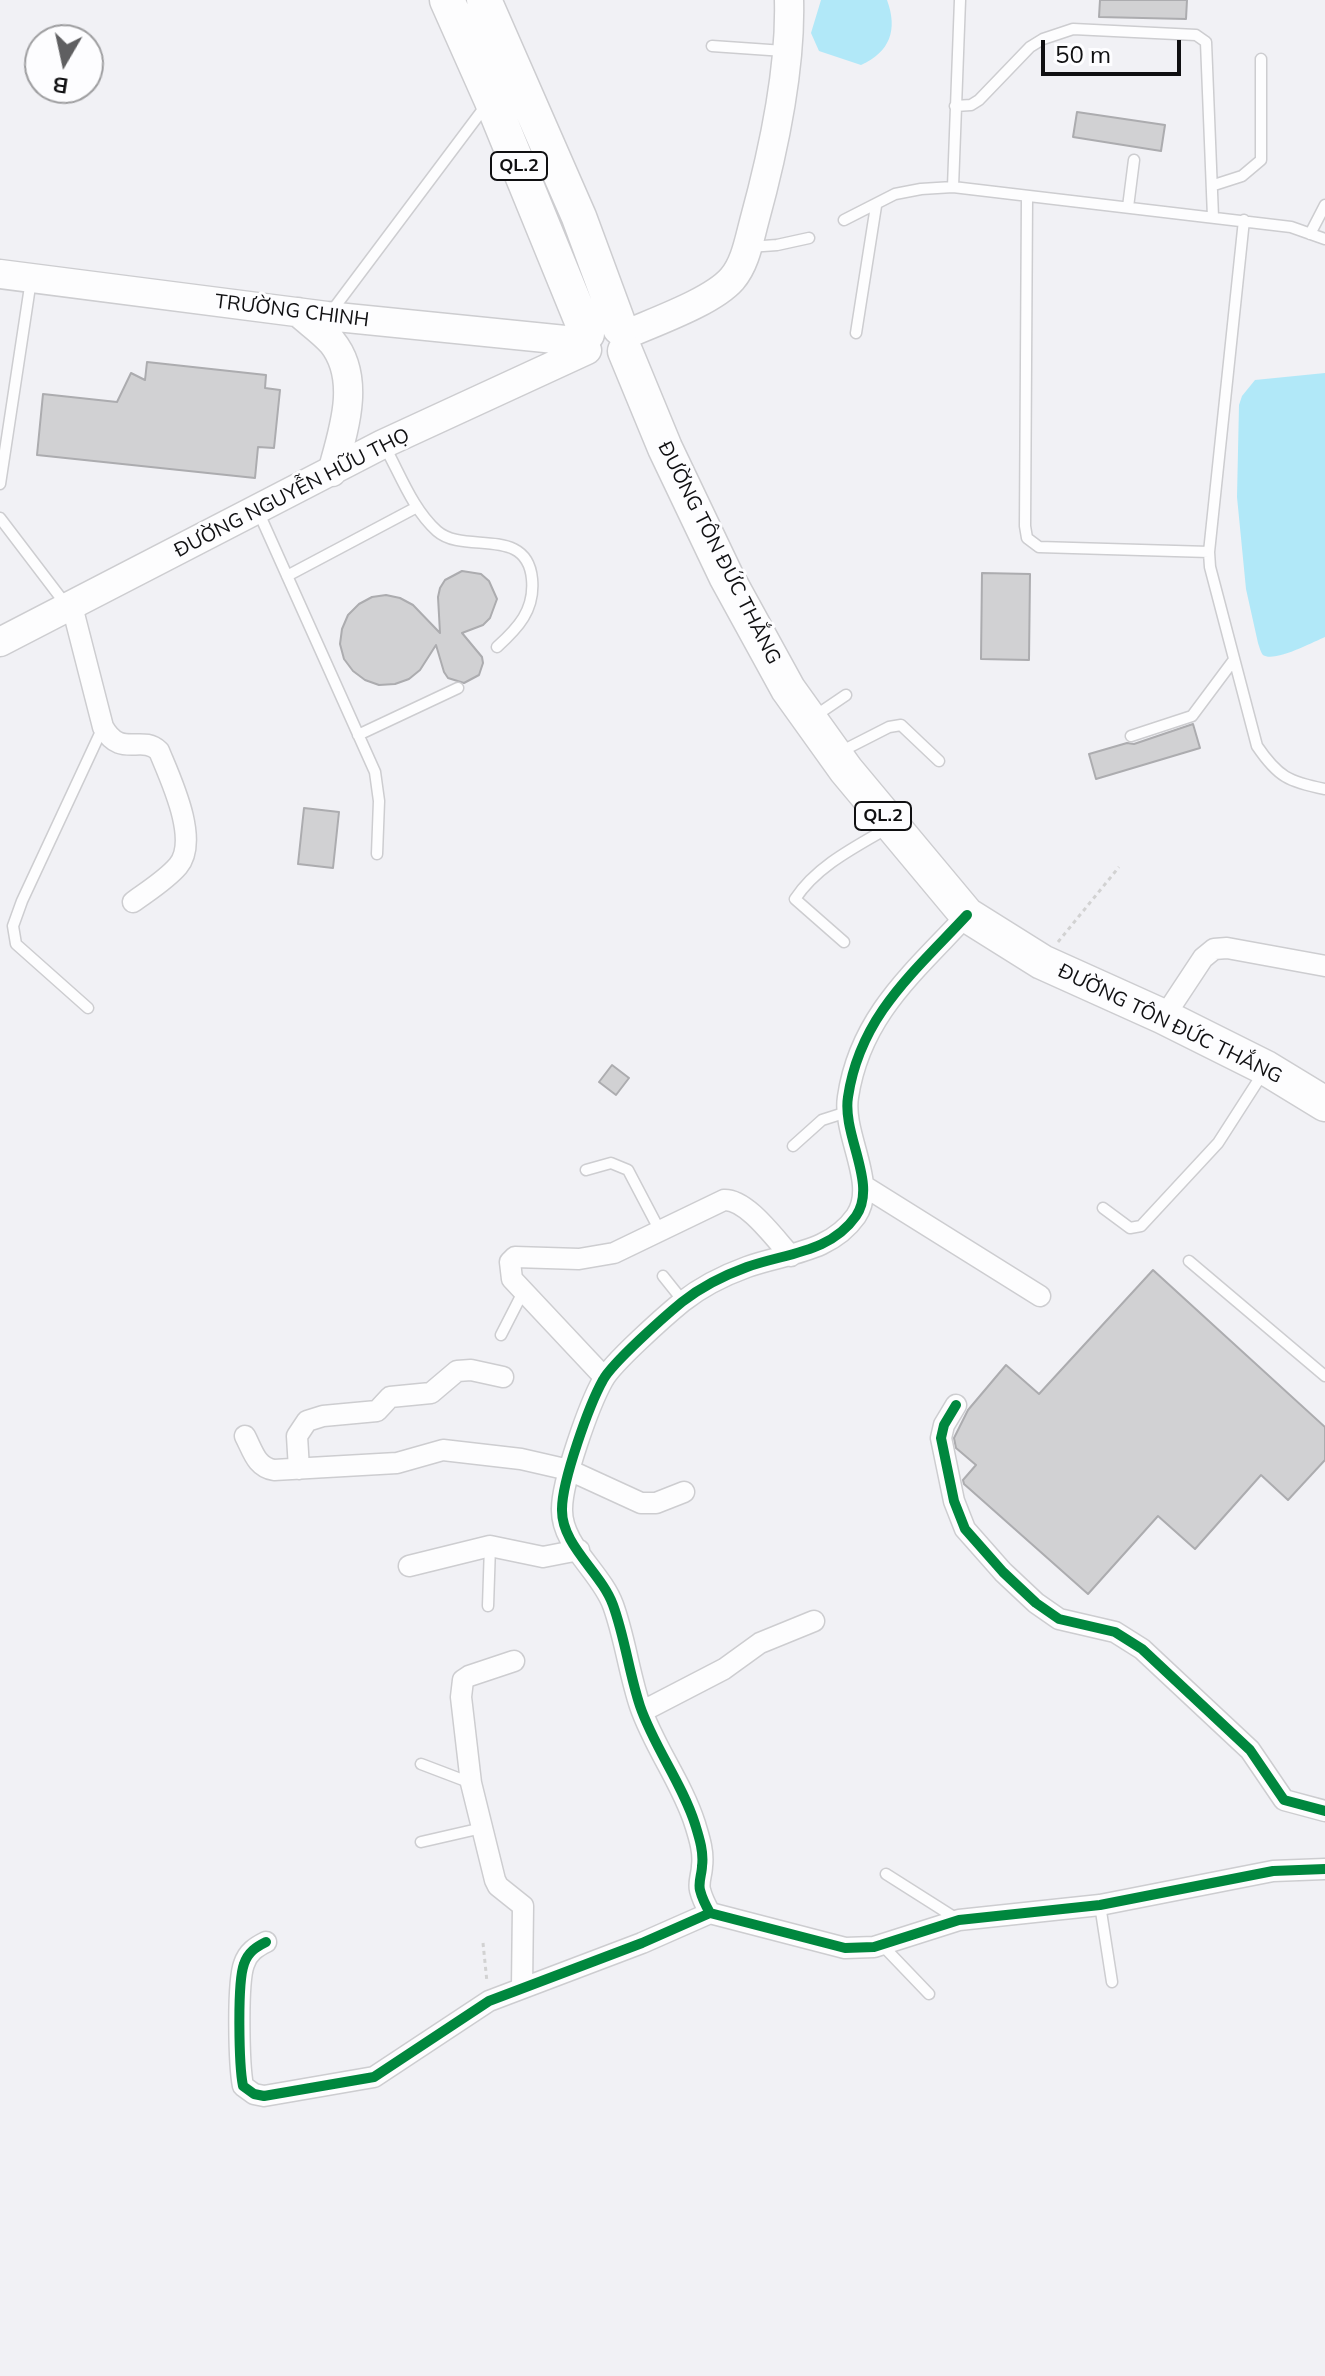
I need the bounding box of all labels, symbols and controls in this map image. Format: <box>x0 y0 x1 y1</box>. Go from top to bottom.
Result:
north arrow <box>24 24 104 104</box>
scale bar <box>1045 24 1185 74</box>
text: 50 m <box>1055 39 1111 69</box>
text: B <box>51 71 70 101</box>
road number: QL.2 <box>491 152 547 180</box>
street label: TRƯỜNG CHINH <box>214 290 370 332</box>
street label: ĐƯỜNG NGUYỄN HỮU THỌ <box>170 423 414 563</box>
street label: ĐƯỜNG TÔN ĐỨC THẮNG <box>652 438 786 668</box>
road number: QL.2 <box>855 802 911 830</box>
street label: ĐƯỜNG TÔN ĐỨC THẮNG <box>1054 959 1286 1089</box>

